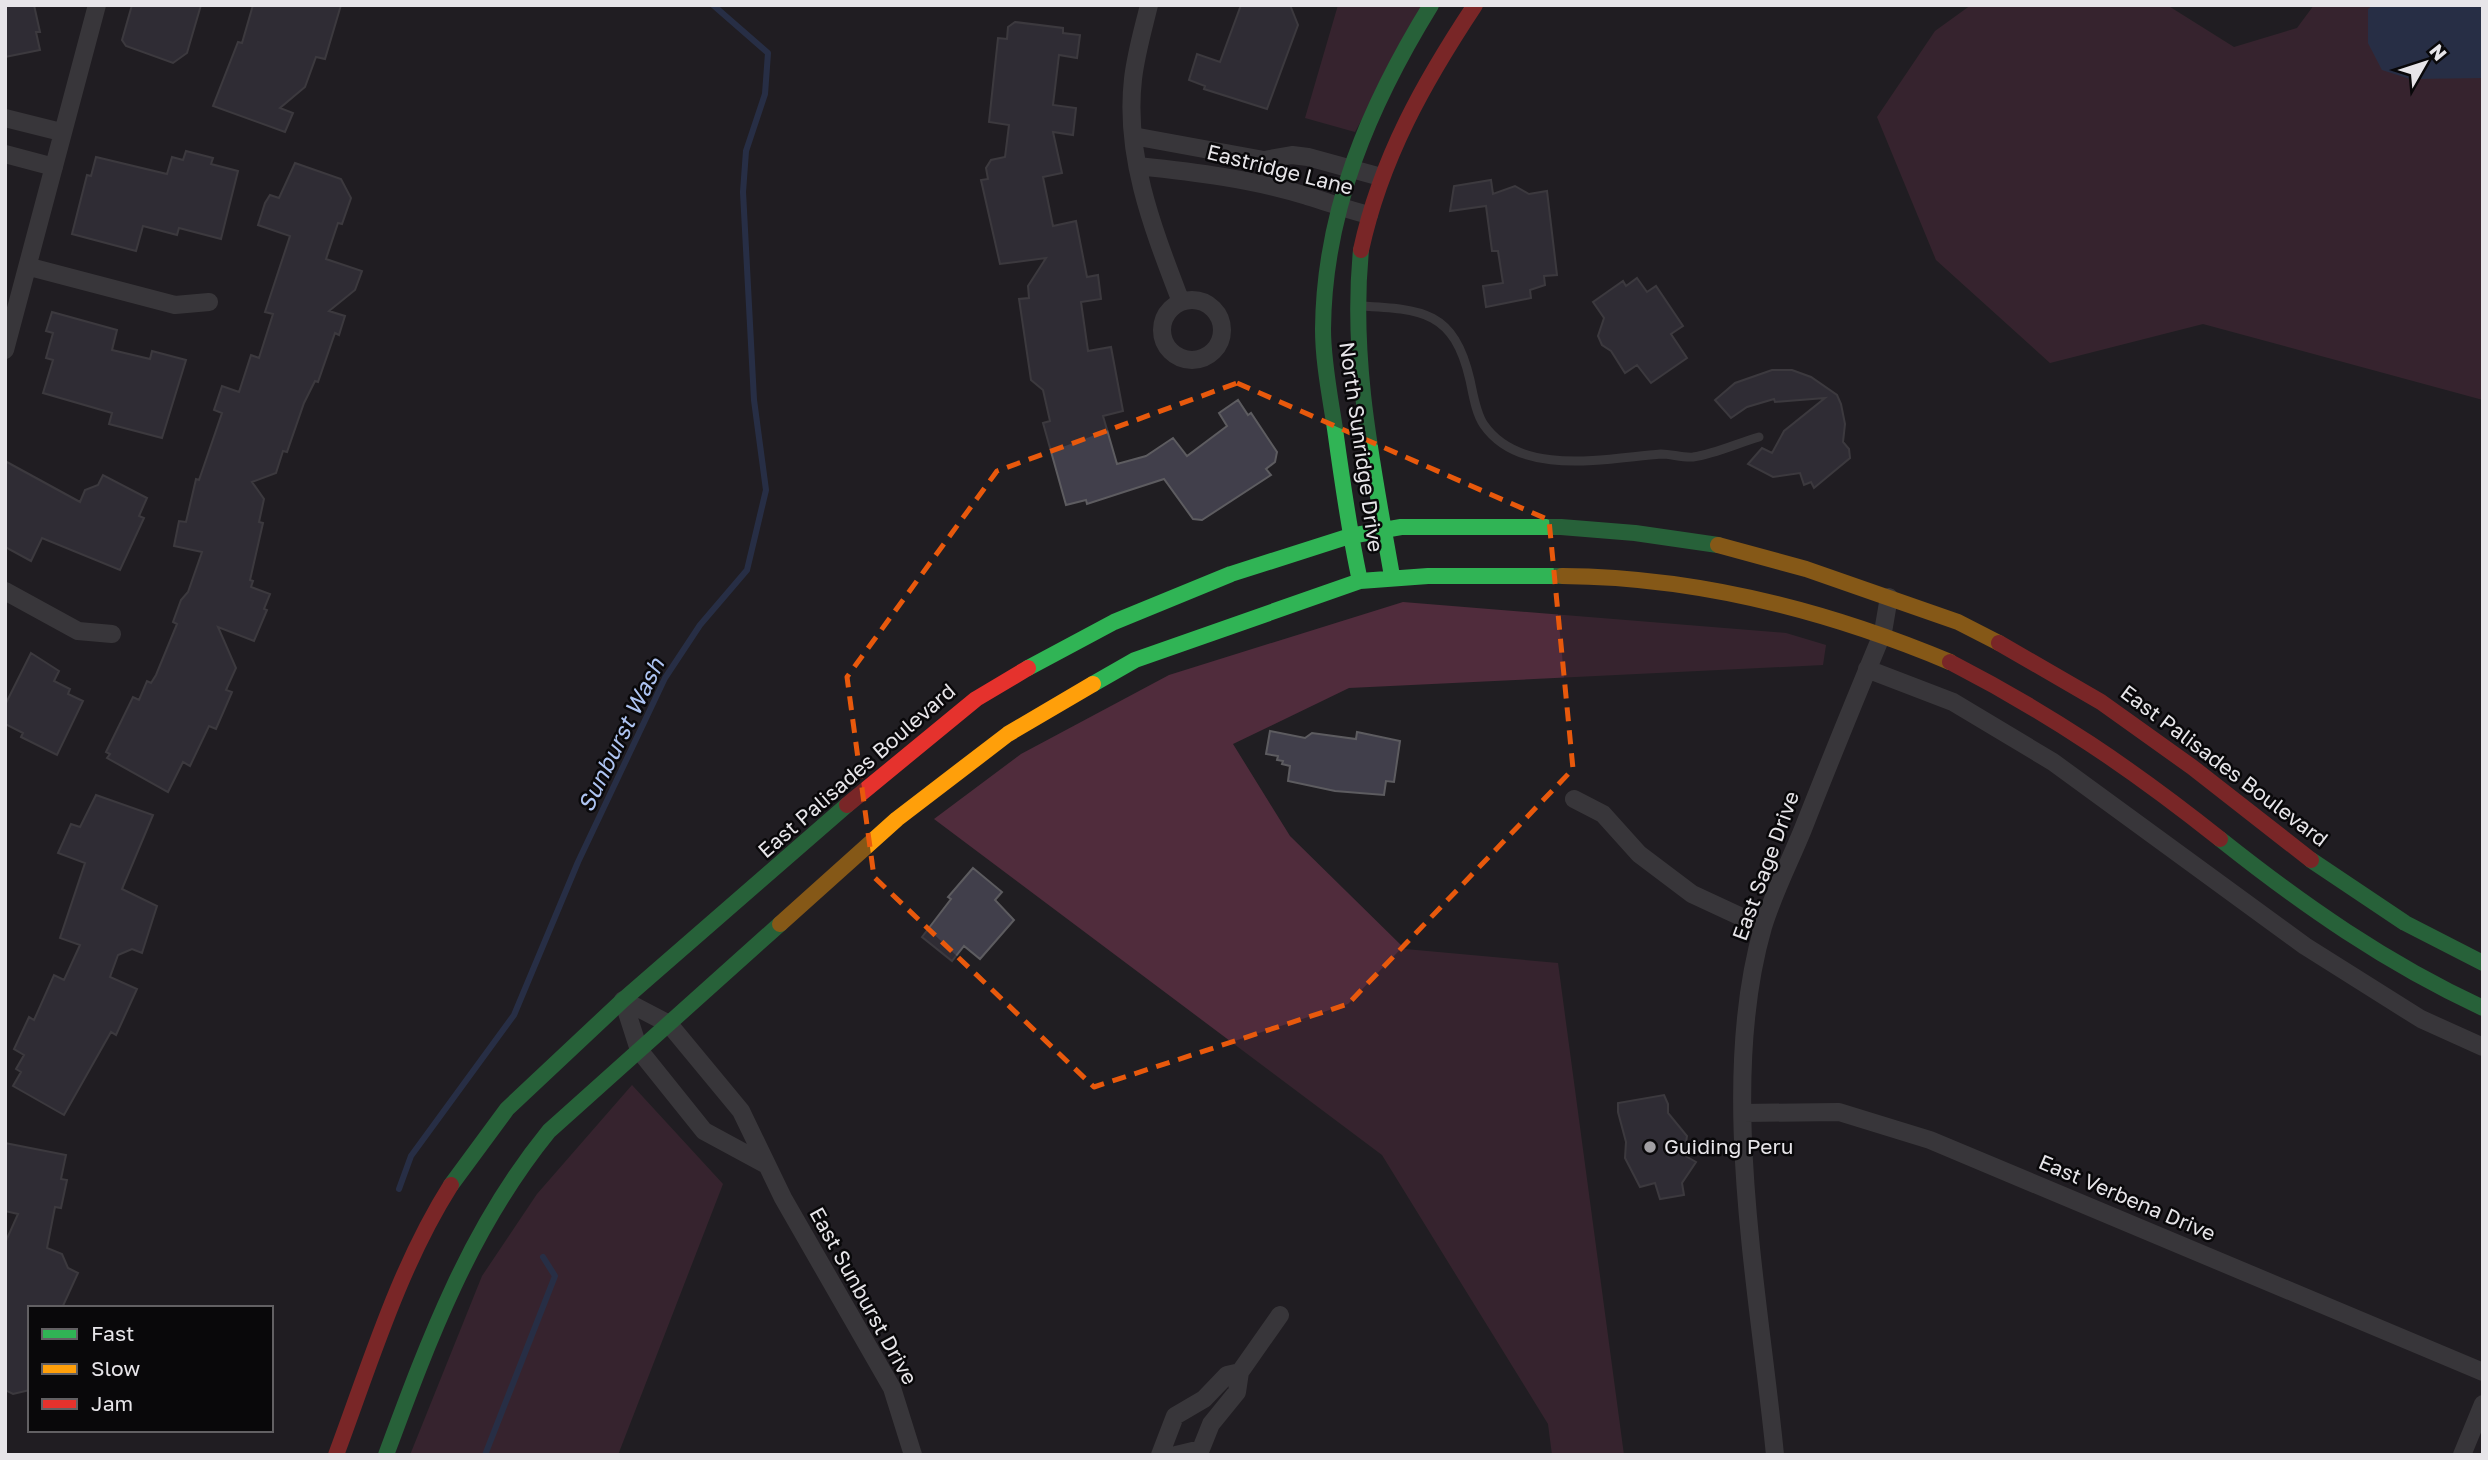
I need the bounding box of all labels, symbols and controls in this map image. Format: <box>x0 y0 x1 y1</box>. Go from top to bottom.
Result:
north arrow <box>2390 28 2460 98</box>
text: N <box>2425 39 2452 65</box>
street label: Eastridge Lane <box>1204 138 1356 200</box>
street label: North Sunridge Drive <box>1334 340 1390 554</box>
water label: Sunburst Wash <box>571 652 670 816</box>
street label: East Palisades Boulevard <box>752 677 960 863</box>
street label: East Palisades Boulevard <box>2116 679 2333 852</box>
street label: East Sage Drive <box>1726 787 1804 944</box>
place label: Guiding Peru <box>1664 1133 1793 1159</box>
marker: Guiding Peru <box>1642 1139 1658 1155</box>
street label: East Verbena Drive <box>2035 1148 2220 1246</box>
street label: East Sunburst Drive <box>804 1202 923 1389</box>
legend <box>28 1306 273 1432</box>
text: Fast <box>91 1320 134 1346</box>
text: Slow <box>91 1355 140 1381</box>
text: Jam <box>91 1390 133 1416</box>

